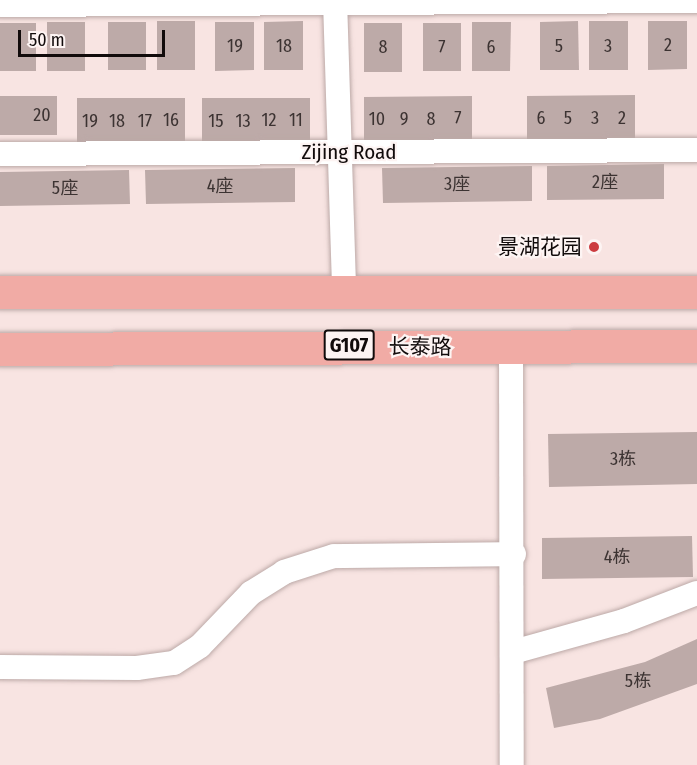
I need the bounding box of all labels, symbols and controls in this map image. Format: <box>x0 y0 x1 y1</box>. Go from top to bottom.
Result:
scale bar <box>21 18 168 56</box>
text: 50 m <box>29 29 65 51</box>
house number: 2 <box>664 34 672 56</box>
house number: 19 <box>227 35 243 57</box>
house number: 18 <box>276 35 292 57</box>
house number: 5 <box>555 35 563 57</box>
house number: 3 <box>604 35 612 57</box>
house number: 8 <box>379 36 387 58</box>
house number: 7 <box>438 36 446 58</box>
house number: 6 <box>487 36 495 58</box>
house number: 20 <box>33 104 51 126</box>
house number: 7 <box>454 107 462 129</box>
house number: 6 <box>537 107 545 129</box>
house number: 5 <box>564 107 572 129</box>
house number: 3 <box>591 107 599 129</box>
house number: 2 <box>618 107 626 129</box>
house number: 10 <box>369 108 385 130</box>
house number: 9 <box>400 108 408 130</box>
house number: 8 <box>427 108 435 130</box>
house number: 16 <box>163 109 179 131</box>
house number: 12 <box>262 109 276 131</box>
house number: 11 <box>289 109 303 131</box>
house number: 19 <box>82 110 98 132</box>
house number: 18 <box>109 110 125 132</box>
house number: 17 <box>138 110 152 132</box>
house number: 15 <box>208 110 224 132</box>
house number: 13 <box>235 110 251 132</box>
street label: Zijing Road <box>301 139 397 165</box>
house number: 2座 <box>592 171 618 193</box>
house number: 3座 <box>444 173 470 195</box>
house number: 4座 <box>207 175 233 197</box>
house number: 5座 <box>52 177 78 199</box>
place label: 景湖花园 <box>498 234 582 260</box>
marker: 景湖花园 <box>587 240 601 254</box>
road number: G107 <box>324 328 374 362</box>
street label: 长泰路 <box>388 334 452 360</box>
house number: 3栋 <box>610 448 636 470</box>
house number: 4栋 <box>604 546 630 568</box>
house number: 5栋 <box>625 670 651 692</box>

